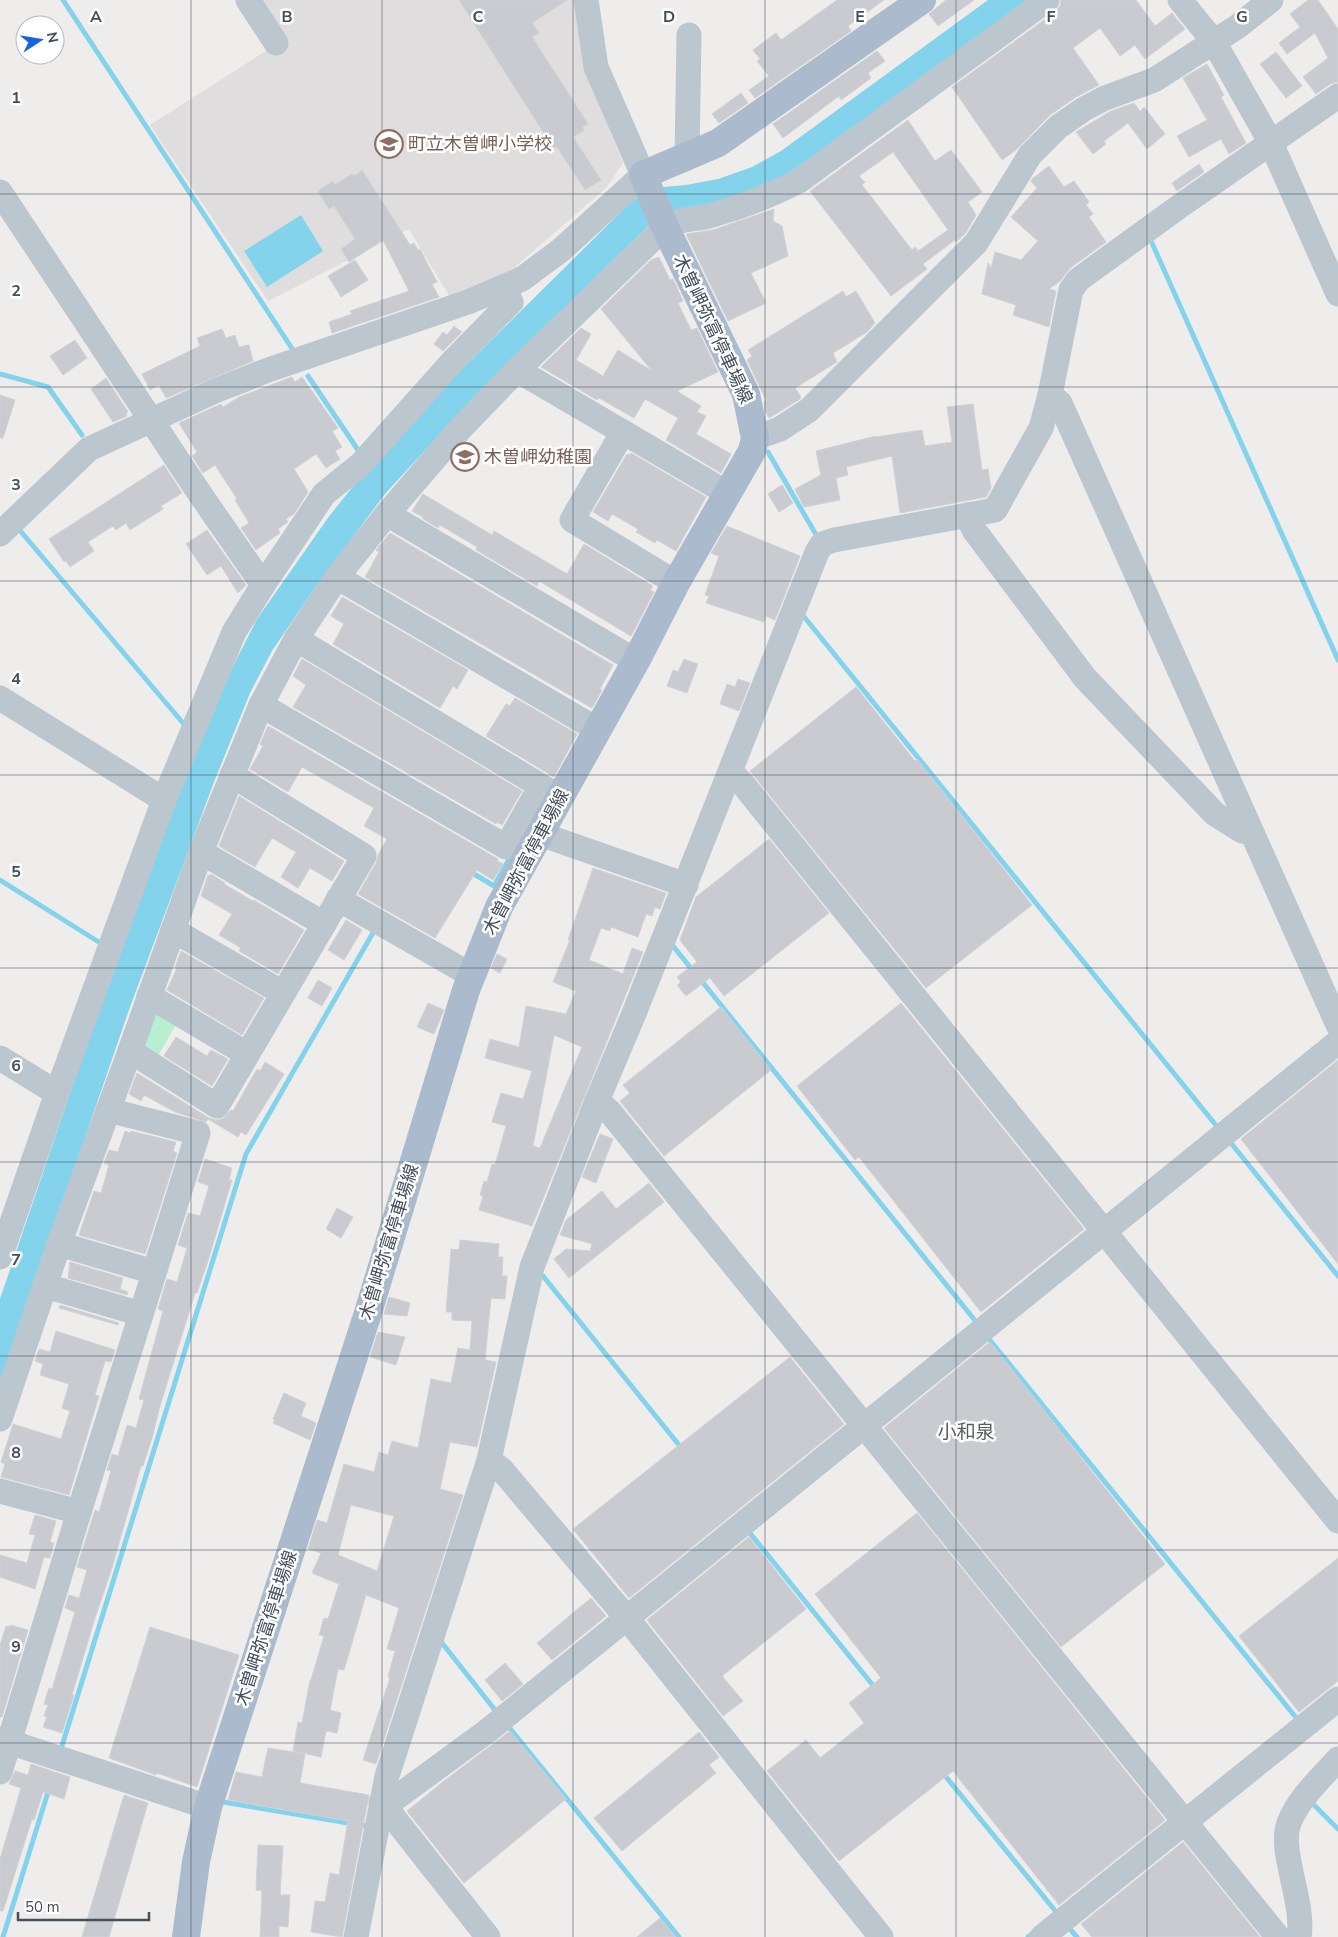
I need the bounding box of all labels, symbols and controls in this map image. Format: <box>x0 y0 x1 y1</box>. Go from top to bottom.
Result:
text: A <box>90 6 102 28</box>
text: B <box>281 6 293 28</box>
text: C <box>473 6 484 28</box>
text: D <box>663 6 675 28</box>
text: E <box>855 6 865 28</box>
text: F <box>1047 6 1056 28</box>
text: G <box>1236 6 1248 28</box>
north arrow <box>15 15 65 65</box>
text: N <box>42 30 63 45</box>
text: 1 <box>11 87 21 109</box>
school or university icon: 町立木曽岬小学校 <box>374 129 404 159</box>
place label: 町立木曽岬小学校 <box>408 132 552 156</box>
street label: 木曽岬弥富停車場線 <box>668 251 758 407</box>
text: 2 <box>11 280 21 302</box>
school or university icon: 木曽岬幼稚園 <box>450 442 480 472</box>
place label: 木曽岬幼稚園 <box>484 445 592 469</box>
text: 3 <box>11 474 21 496</box>
text: 4 <box>11 668 21 690</box>
street label: 木曽岬弥富停車場線 <box>477 785 575 939</box>
text: 5 <box>11 861 21 883</box>
text: 6 <box>11 1055 21 1077</box>
street label: 木曽岬弥富停車場線 <box>354 1161 424 1323</box>
text: 7 <box>11 1249 21 1271</box>
district label: 小和泉 <box>937 1419 995 1445</box>
text: 8 <box>11 1442 21 1464</box>
street label: 木曽岬弥富停車場線 <box>230 1547 302 1709</box>
text: 9 <box>11 1636 21 1658</box>
scale bar <box>18 1890 149 1922</box>
text: 50 m <box>25 1897 60 1917</box>

